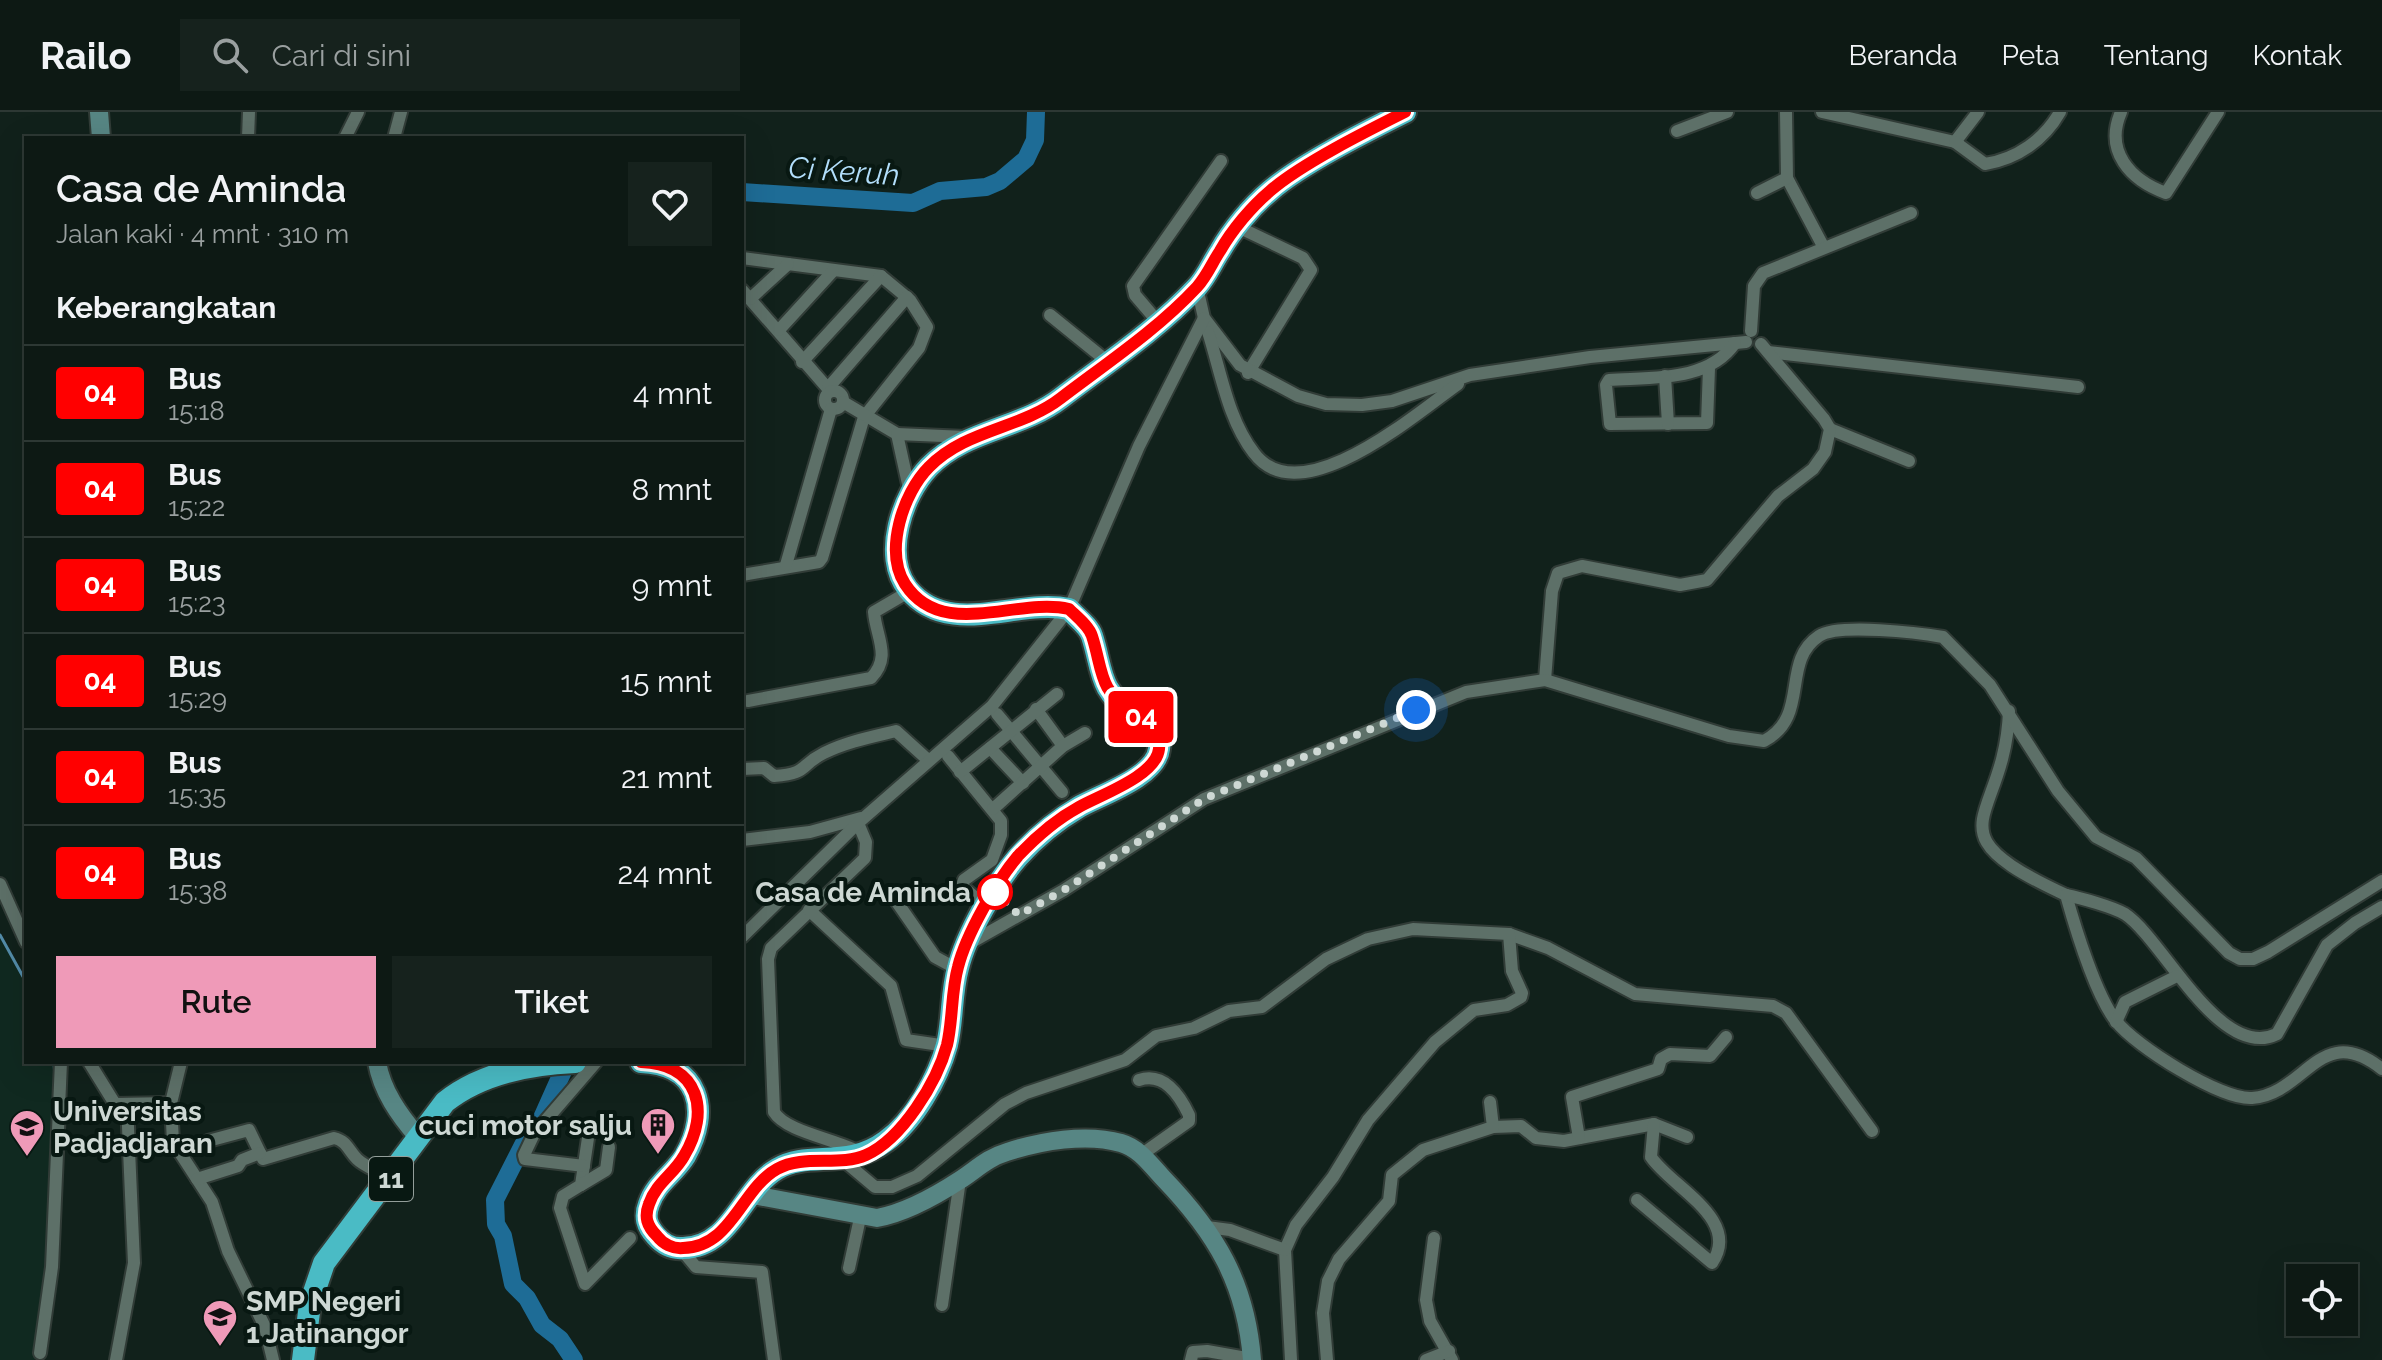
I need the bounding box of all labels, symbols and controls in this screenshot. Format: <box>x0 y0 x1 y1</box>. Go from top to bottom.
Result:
search box <box>180 19 740 91</box>
text: Railo <box>40 33 132 78</box>
icon: search <box>208 33 252 77</box>
text: Cari di sini <box>272 38 411 73</box>
text: Beranda <box>1848 39 1958 72</box>
text: Peta <box>2002 39 2060 72</box>
text: Tentang <box>2104 39 2209 72</box>
text: Kontak <box>2253 39 2342 72</box>
water label: Ci Keruh <box>787 150 901 192</box>
button: heart <box>628 162 712 246</box>
text: Casa de Aminda <box>56 166 346 211</box>
text: Jalan kaki · 4 mnt · 310 m <box>56 219 349 249</box>
text: Keberangkatan <box>56 290 276 325</box>
text: Bus <box>168 361 222 396</box>
text: 04 <box>83 376 117 409</box>
text: 4 mnt <box>633 376 712 411</box>
text: 15:18 <box>168 396 225 426</box>
text: Bus <box>168 457 222 492</box>
text: 04 <box>83 472 117 505</box>
text: 8 mnt <box>632 472 712 507</box>
text: 15:22 <box>168 492 225 522</box>
text: Bus <box>168 553 222 588</box>
text: 04 <box>83 568 117 601</box>
text: 9 mnt <box>632 568 712 603</box>
text: 15:23 <box>168 588 226 618</box>
text: Bus <box>168 649 222 684</box>
text: 04 <box>83 664 117 697</box>
text: 15 mnt <box>620 664 712 699</box>
text: 15:29 <box>168 684 227 714</box>
your location <box>1396 690 1436 730</box>
line badge: 04 <box>1105 691 1177 743</box>
text: 04 <box>1124 700 1158 733</box>
text: Bus <box>168 745 222 780</box>
text: 04 <box>83 760 117 793</box>
text: 21 mnt <box>621 760 712 795</box>
text: 15:35 <box>168 780 226 810</box>
text: Bus <box>168 841 222 876</box>
text: 04 <box>83 856 117 889</box>
text: 24 mnt <box>617 856 712 891</box>
marker: Casa de Aminda <box>978 875 1012 909</box>
text: 15:38 <box>168 876 228 906</box>
place label: Casa de Aminda <box>755 876 971 909</box>
button: Rute <box>56 956 376 1048</box>
button: Tiket <box>392 956 712 1048</box>
place label: Universitas Padjadjaran <box>53 1095 213 1160</box>
building icon: cuci motor salju <box>639 1106 677 1156</box>
school or university icon: Universitas Padjadjaran <box>8 1108 46 1158</box>
place label: cuci motor salju <box>419 1109 632 1142</box>
road number: 11 <box>369 1157 413 1201</box>
map controls <box>2286 1264 2358 1336</box>
button: locate <box>2286 1264 2358 1336</box>
place label: SMP Negeri 1 Jatinangor <box>246 1285 409 1350</box>
school or university icon: SMP Negeri 1 Jatinangor <box>201 1298 239 1348</box>

